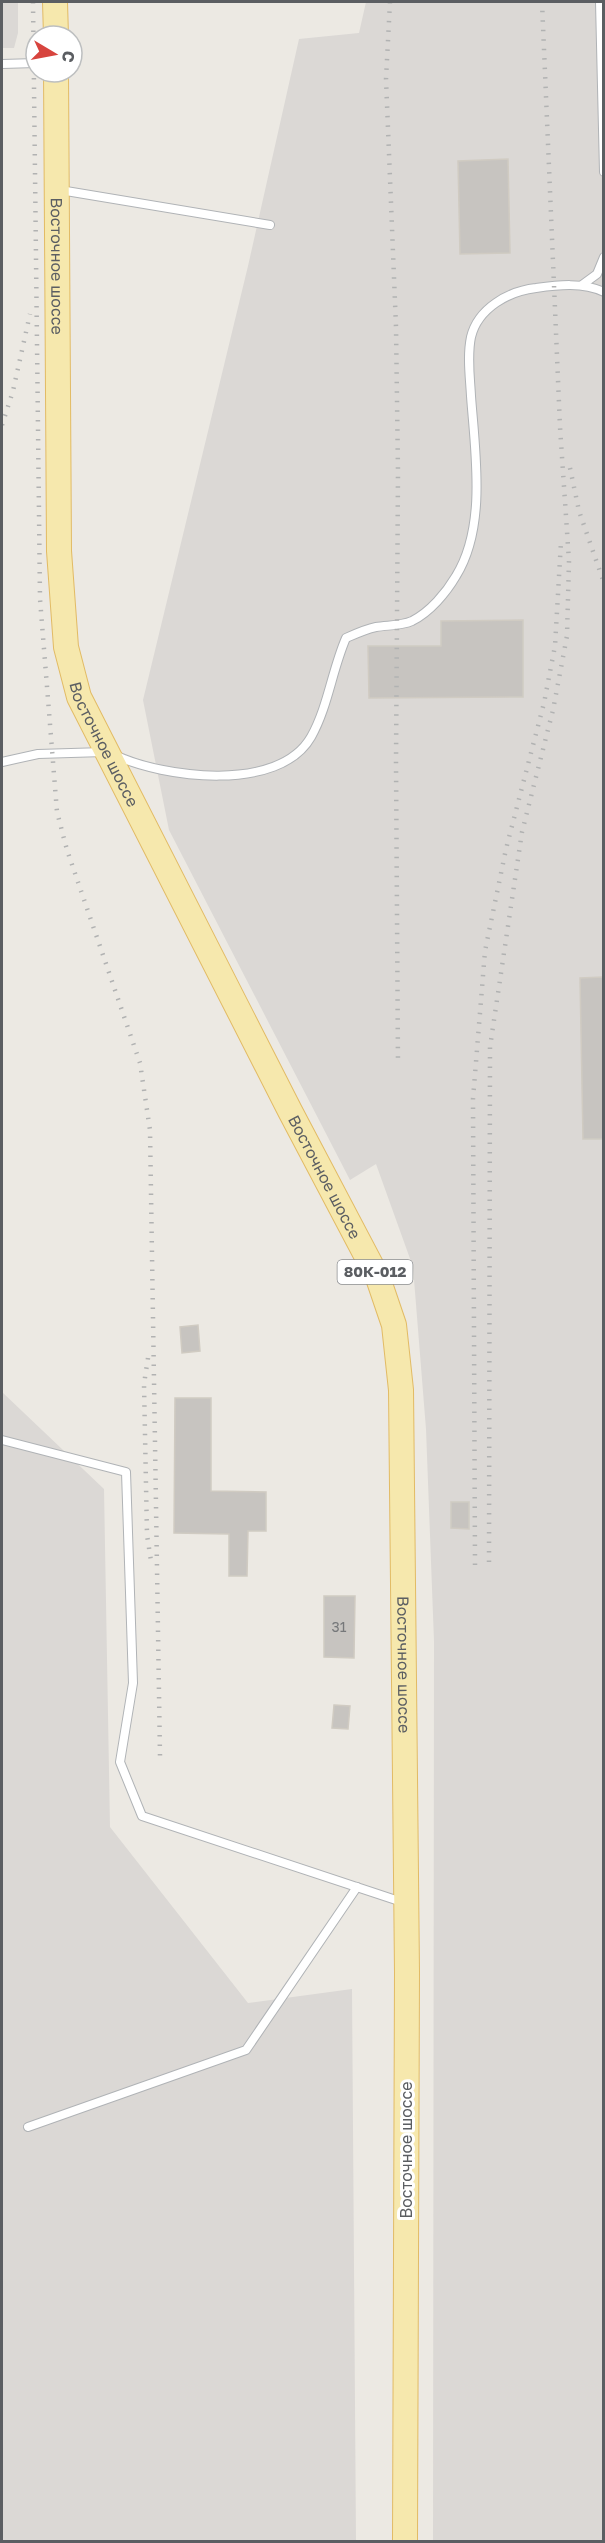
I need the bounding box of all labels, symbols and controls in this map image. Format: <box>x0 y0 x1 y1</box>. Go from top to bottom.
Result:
north arrow <box>24 24 84 84</box>
text: С <box>58 49 80 64</box>
street label: Восточное шоссе <box>47 197 68 335</box>
street label: Восточное шоссе <box>65 679 143 810</box>
street label: Восточное шоссе <box>284 1111 366 1242</box>
road number: 80К-012 <box>338 1260 412 1284</box>
street label: Восточное шоссе <box>393 1596 415 1733</box>
house number: 31 <box>332 1618 347 1635</box>
street label: Восточное шоссе <box>396 2081 416 2219</box>

